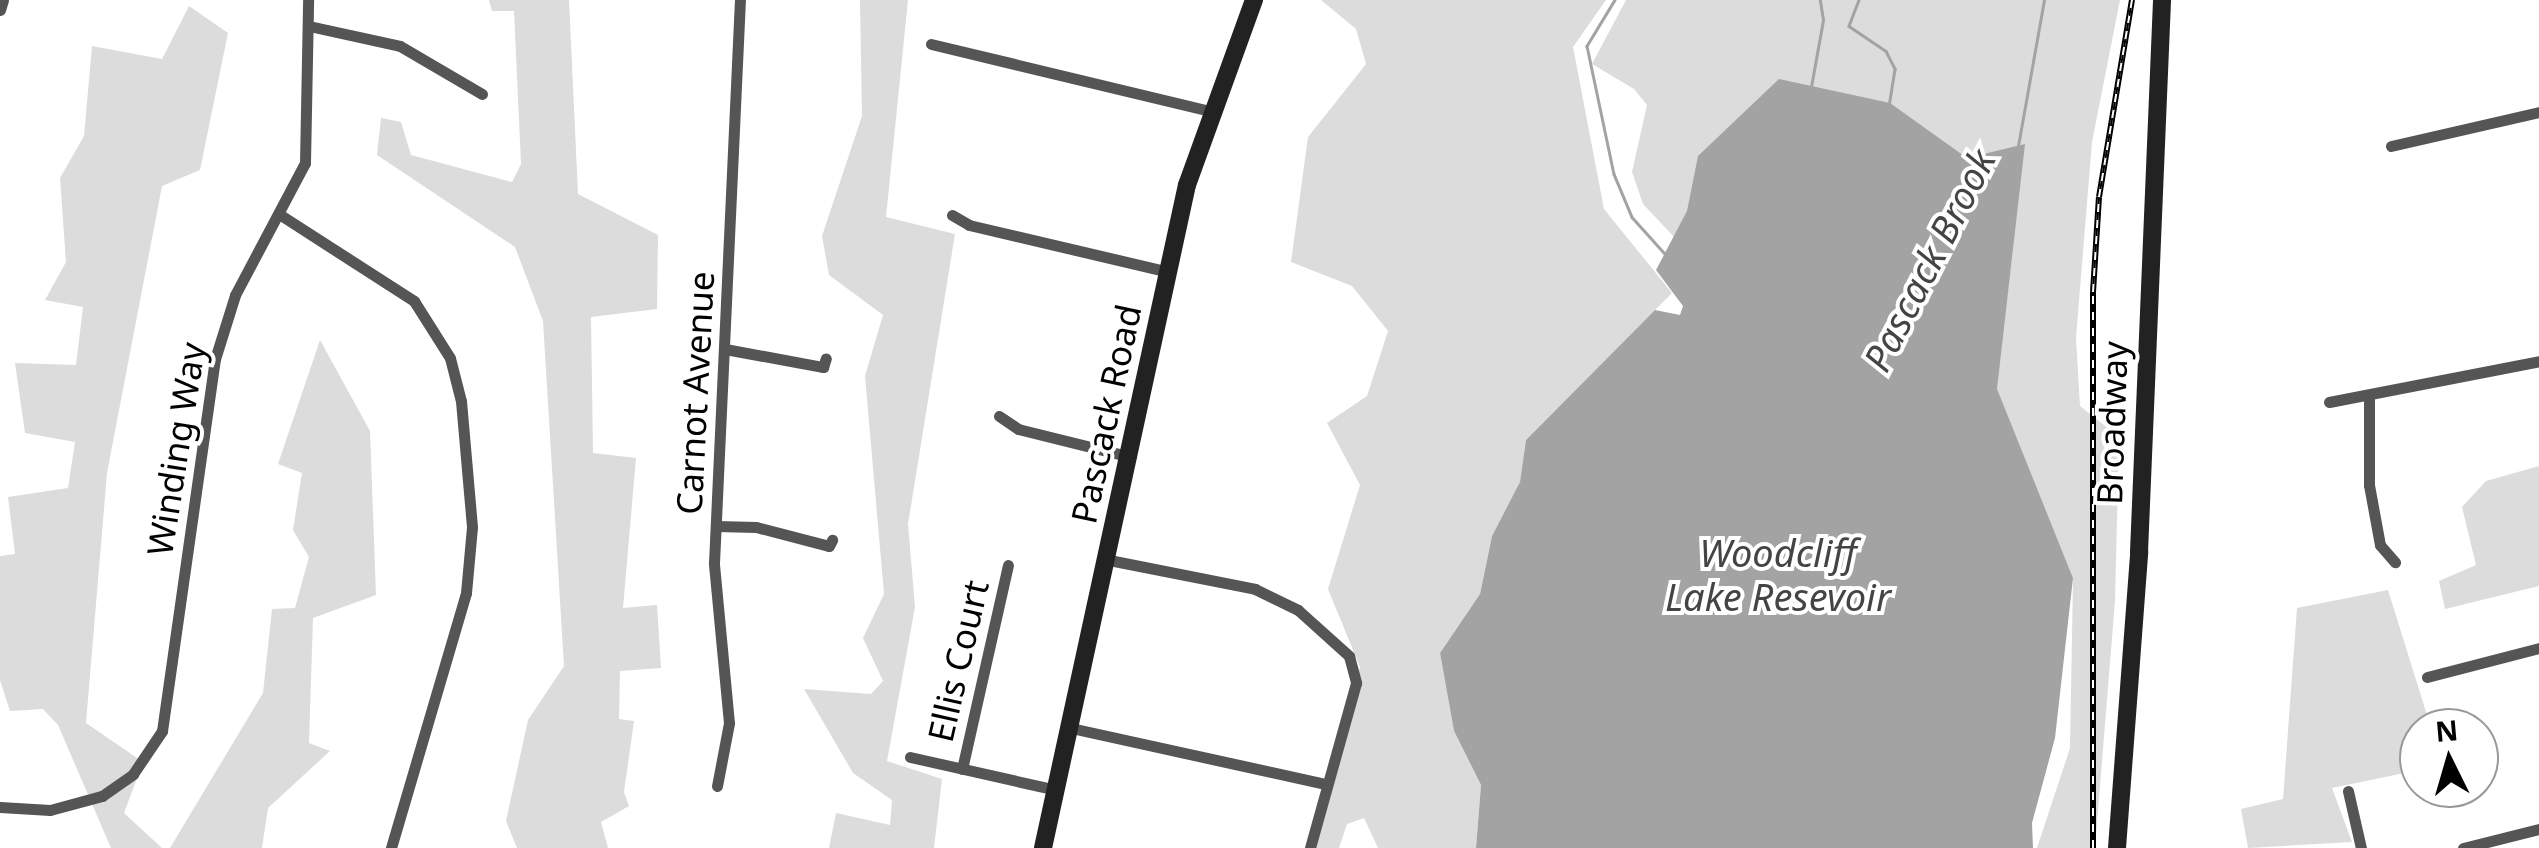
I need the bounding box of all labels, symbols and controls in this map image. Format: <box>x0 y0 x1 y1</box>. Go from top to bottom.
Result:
water label: Pascack Brook <box>1854 141 2004 379</box>
street label: Carnot Avenue <box>668 270 722 516</box>
street label: Pascack Road <box>1062 301 1150 527</box>
street label: Winding Way <box>138 339 214 559</box>
street label: Broadway <box>2088 340 2136 506</box>
water label: Woodcliff Lake Resevoir <box>1665 530 1891 620</box>
street label: Ellis Court <box>919 576 997 746</box>
north arrow <box>2399 708 2499 808</box>
text: N <box>2434 710 2460 750</box>

